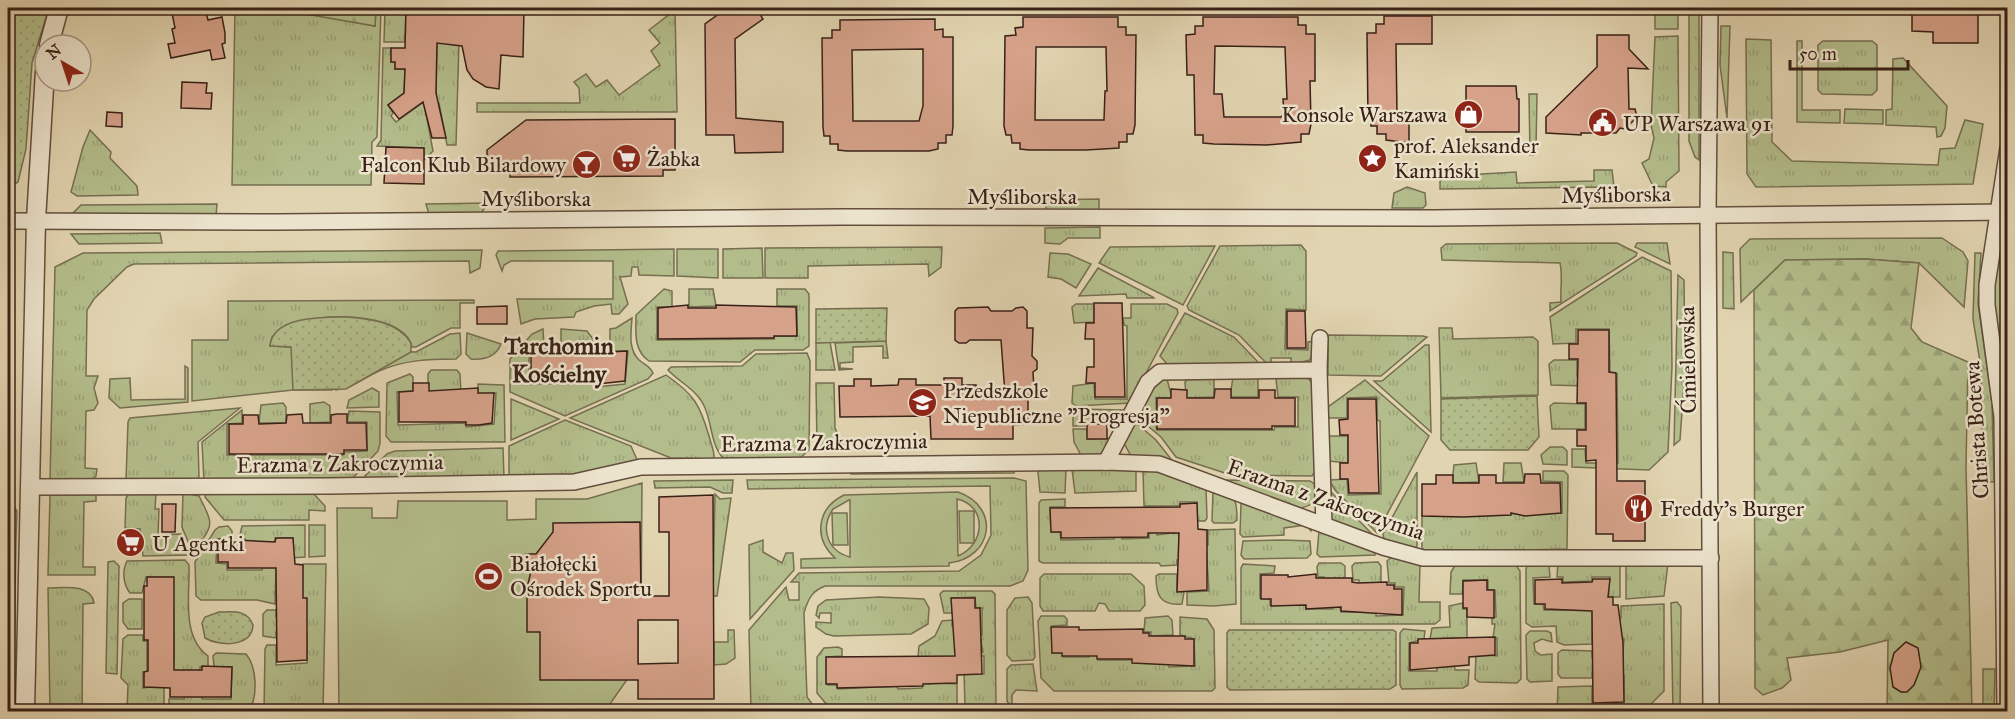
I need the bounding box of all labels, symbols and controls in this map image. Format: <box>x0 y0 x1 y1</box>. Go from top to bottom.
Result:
north arrow <box>33 33 93 93</box>
scale bar <box>1790 33 1908 71</box>
text: N <box>43 40 65 63</box>
text: 50 m <box>1799 43 1837 65</box>
shop icon: Konsole Warszawa <box>1452 98 1484 130</box>
place label: Konsole Warszawa <box>1281 101 1448 128</box>
public building icon: UP Warszawa 91 <box>1586 107 1618 139</box>
place label: UP Warszawa 91 <box>1623 110 1771 137</box>
place label: prof. Aleksander Kamiński <box>1393 132 1539 184</box>
supermarket icon: Żabka <box>610 142 642 174</box>
place icon: prof. Aleksander Kamiński <box>1357 142 1389 174</box>
place label: Żabka <box>647 145 701 172</box>
bar icon: Falcon Klub Bilardowy <box>571 148 603 180</box>
place label: Falcon Klub Bilardowy <box>360 151 567 178</box>
street label: Myśliborska <box>1561 180 1672 209</box>
street label: Myśliborska <box>967 183 1078 210</box>
street label: Myśliborska <box>481 185 592 212</box>
street label: Ćmielowska <box>1673 305 1702 414</box>
district label: Tarchomin Kościelny <box>503 331 614 389</box>
street label: Christa Botewa <box>1958 360 1995 500</box>
place label: Przedszkole Niepubliczne "Progresja" <box>943 377 1170 429</box>
school or university icon: Przedszkole Niepubliczne "Progresja" <box>906 387 938 419</box>
street label: Erazma z Zakroczymia <box>720 427 928 458</box>
street label: Erazma z Zakroczymia <box>236 448 444 479</box>
street label: Erazma z Zakroczymia <box>1224 453 1429 546</box>
restaurant icon: Freddy's Burger <box>1623 492 1655 524</box>
place label: Freddy's Burger <box>1660 495 1805 522</box>
supermarket icon: U Agentki <box>115 527 147 559</box>
place label: U Agentki <box>152 530 244 557</box>
place label: Białołęcki Ośrodek Sportu <box>510 550 652 602</box>
sports icon: Białołęcki Ośrodek Sportu <box>473 560 505 592</box>

